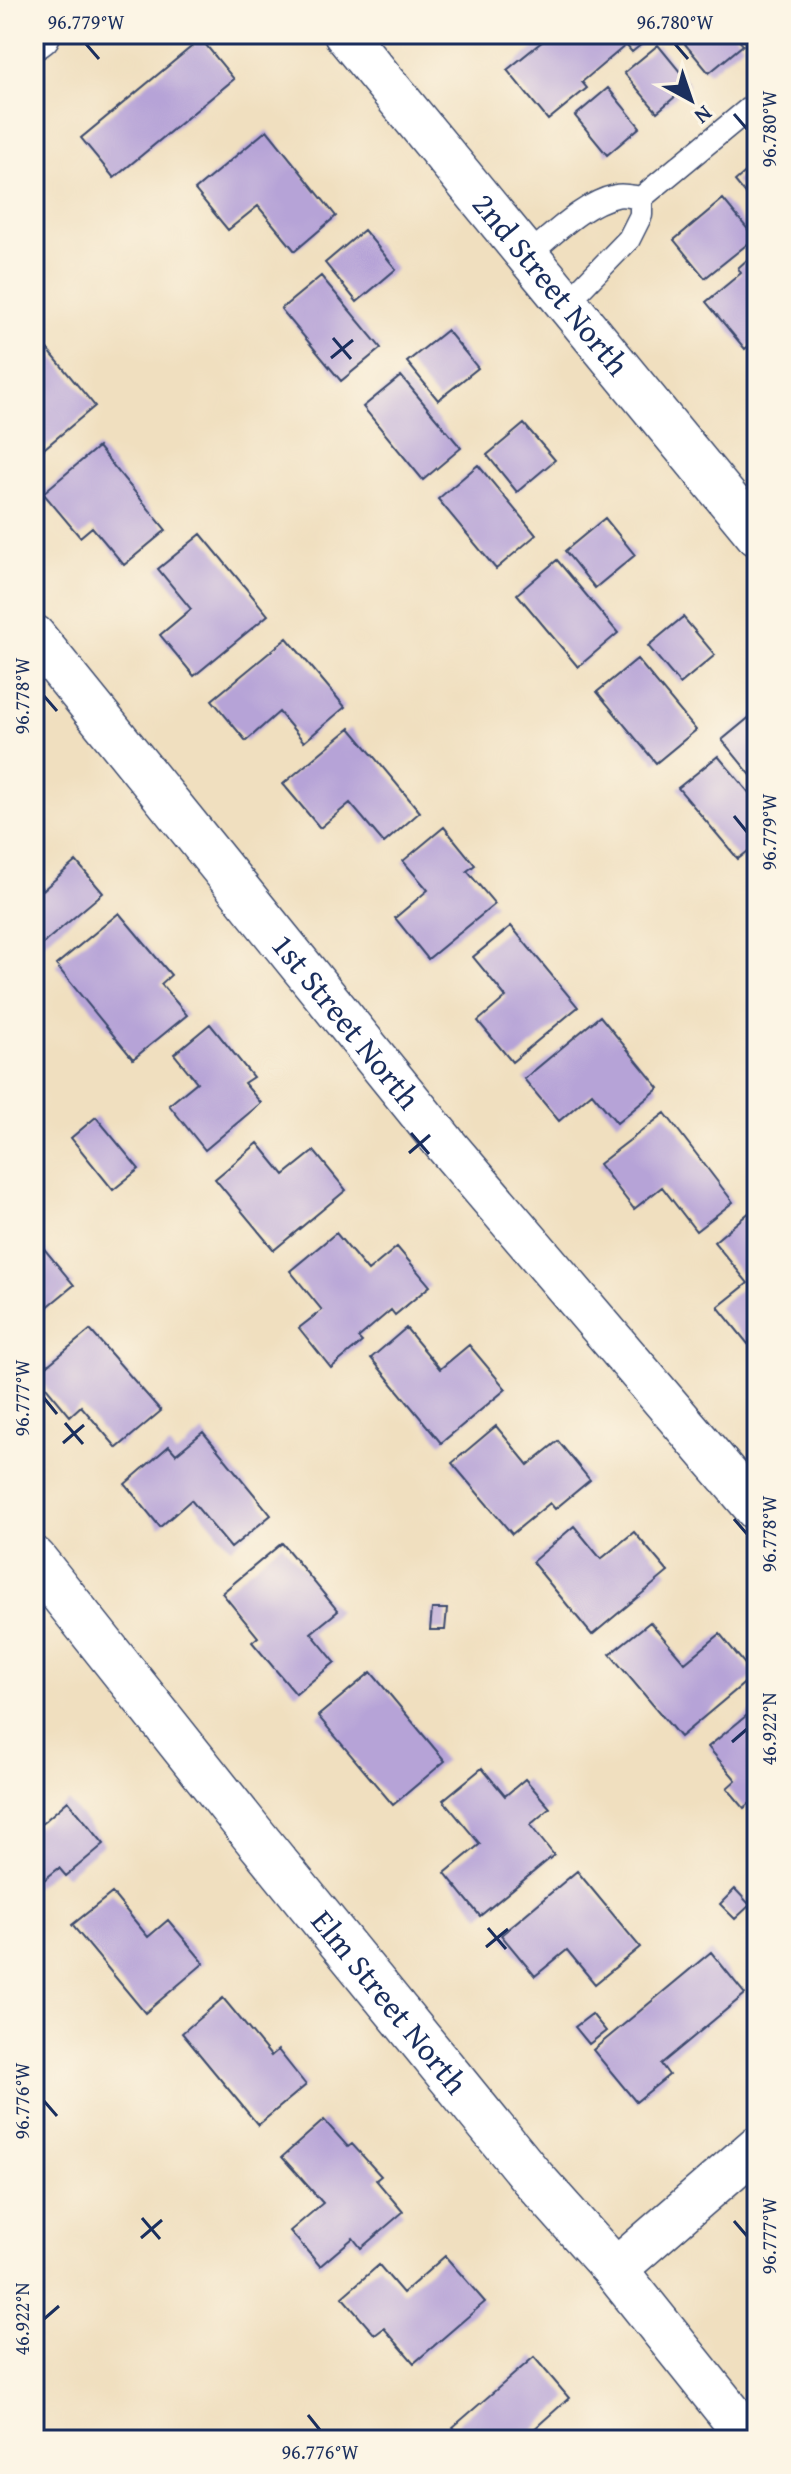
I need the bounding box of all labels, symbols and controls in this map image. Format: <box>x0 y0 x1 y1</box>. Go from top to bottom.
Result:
text: 96.779°W <box>47 7 125 36</box>
text: 96.780°W <box>636 7 714 36</box>
north arrow <box>651 60 731 140</box>
text: 96.780°W <box>754 90 783 168</box>
text: N <box>688 98 720 132</box>
street label: 2nd Street North <box>462 182 641 386</box>
text: 96.778°W <box>7 657 36 735</box>
text: 96.779°W <box>754 793 783 871</box>
street label: 1st Street North <box>261 923 432 1119</box>
text: 96.777°W <box>7 1359 36 1437</box>
text: 96.778°W <box>754 1495 783 1573</box>
text: 46.922°N <box>754 1692 783 1766</box>
street label: Elm Street North <box>300 1899 479 2104</box>
text: 96.776°W <box>7 2062 36 2140</box>
text: 96.777°W <box>754 2197 783 2275</box>
text: 46.922°N <box>7 2282 36 2356</box>
text: 96.776°W <box>281 2437 359 2466</box>

